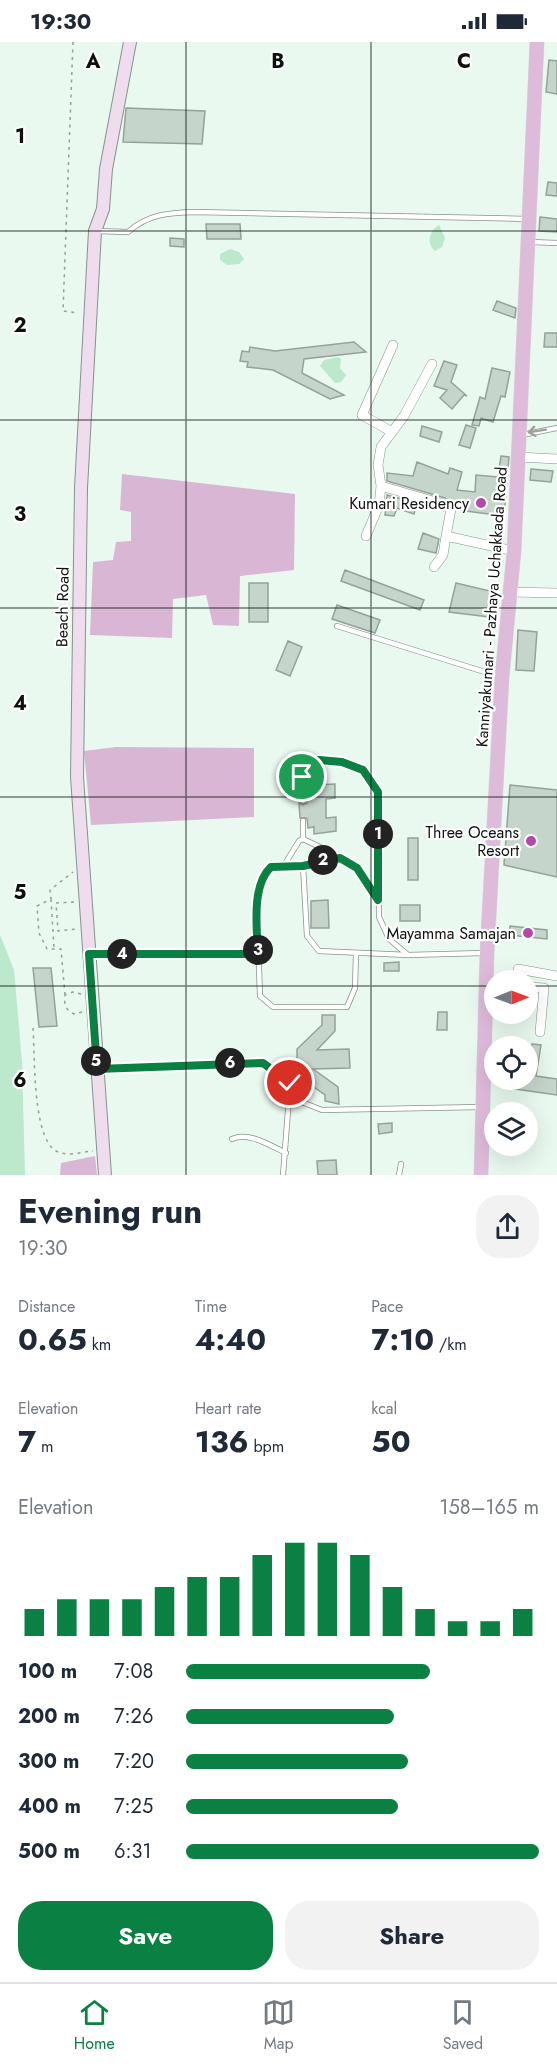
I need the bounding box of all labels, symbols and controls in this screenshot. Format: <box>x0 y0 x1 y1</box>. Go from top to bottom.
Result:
text: 19:30 <box>30 5 91 37</box>
text: A <box>85 47 101 76</box>
text: B <box>271 47 285 76</box>
text: C <box>457 47 471 76</box>
text: 1 <box>15 122 25 151</box>
text: 2 <box>13 311 27 340</box>
one-way arrow <box>528 425 548 436</box>
street label: Kanniyakumari - Pazhaya Uchakkada Road <box>470 466 513 748</box>
place label: Kumari Residency <box>349 492 470 515</box>
marker: Kumari Residency <box>474 496 488 510</box>
text: 3 <box>14 500 26 529</box>
street label: Beach Road <box>50 567 75 647</box>
text: 4 <box>13 689 27 718</box>
pin <box>276 751 327 802</box>
icon: arrive <box>285 760 318 793</box>
pin: 1 <box>363 819 393 849</box>
place label: Three Oceans Resort <box>426 821 519 862</box>
text: 1 <box>374 822 382 845</box>
marker: Three Oceans Resort <box>524 834 538 848</box>
pin: 2 <box>308 845 338 875</box>
text: 2 <box>318 848 328 871</box>
text: 5 <box>14 878 27 907</box>
place label: Mayamma Samajan <box>386 922 516 945</box>
marker: Mayamma Samajan <box>521 926 535 940</box>
pin: 3 <box>243 935 273 965</box>
text: 3 <box>253 938 263 961</box>
pin: 4 <box>107 939 137 969</box>
text: 4 <box>116 942 128 965</box>
north arrow <box>484 970 538 1024</box>
map controls <box>484 970 538 1156</box>
button: locate <box>484 1036 538 1090</box>
pin: 5 <box>81 1046 111 1076</box>
pin: 6 <box>215 1048 245 1078</box>
text: 5 <box>91 1049 101 1072</box>
text: 6 <box>225 1051 235 1074</box>
pin <box>264 1057 315 1108</box>
text: 6 <box>13 1066 27 1095</box>
icon: check <box>273 1066 306 1099</box>
button: layers <box>484 1102 538 1156</box>
text: Evening run <box>18 1188 202 1235</box>
button: share <box>476 1195 539 1258</box>
text: 19:30 <box>18 1234 67 1263</box>
text: Distance <box>18 1295 75 1318</box>
text: Time <box>195 1295 227 1318</box>
text: Pace <box>371 1295 403 1318</box>
text: 0.65 <box>18 1318 87 1361</box>
text: 4:40 <box>195 1318 266 1361</box>
text: 7:10 <box>371 1318 434 1361</box>
text: km <box>87 1333 111 1356</box>
text: /km <box>434 1333 467 1356</box>
text: Elevation <box>18 1397 78 1420</box>
text: Heart rate <box>195 1397 261 1420</box>
text: kcal <box>371 1397 397 1420</box>
text: 7 <box>18 1420 36 1463</box>
text: 136 <box>195 1420 249 1463</box>
text: 50 <box>371 1420 411 1463</box>
text: m <box>36 1435 53 1458</box>
text: bpm <box>249 1435 284 1458</box>
text: Elevation <box>18 1493 93 1522</box>
text: 158–165 m <box>440 1493 539 1522</box>
text: 100 m <box>18 1657 77 1686</box>
text: 7:08 <box>114 1657 153 1686</box>
text: 200 m <box>18 1702 80 1731</box>
text: 7:26 <box>114 1702 153 1731</box>
text: 300 m <box>18 1747 79 1776</box>
text: 7:20 <box>114 1747 154 1776</box>
text: 400 m <box>18 1792 81 1821</box>
text: 7:25 <box>114 1792 153 1821</box>
text: 500 m <box>18 1837 80 1866</box>
text: 6:31 <box>114 1837 151 1866</box>
button: Save <box>18 1901 273 1970</box>
button: Share <box>285 1901 539 1970</box>
tab: Home <box>74 1996 115 2055</box>
tab: Map <box>262 1996 295 2055</box>
tab: Saved <box>443 1996 483 2055</box>

